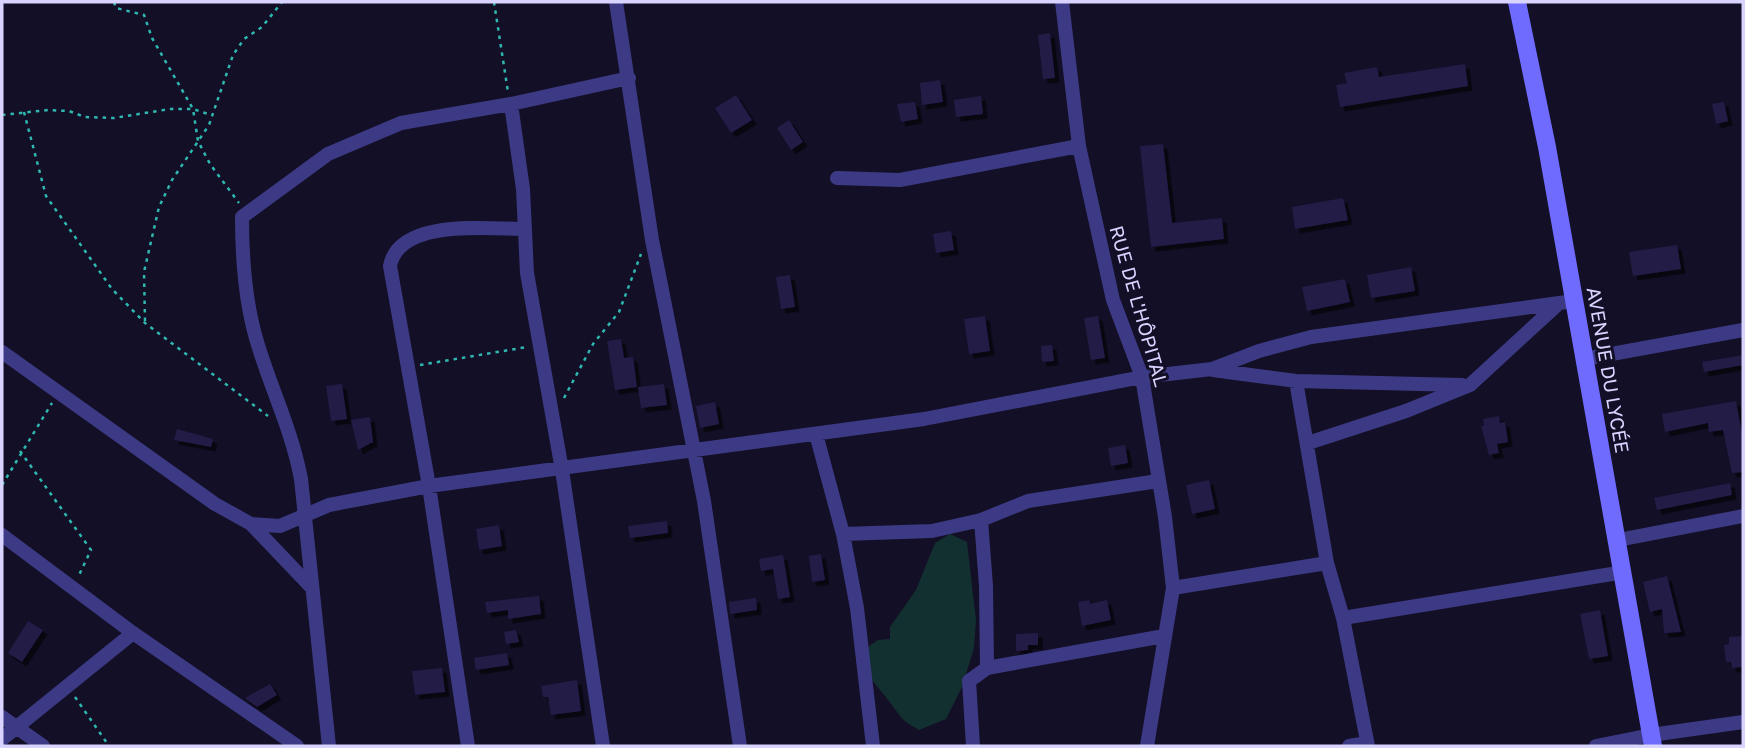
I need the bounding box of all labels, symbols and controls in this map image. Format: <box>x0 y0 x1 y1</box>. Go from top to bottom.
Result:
street label: RUE DE L'HÔPITAL <box>1105 223 1174 389</box>
street label: AVENUE DU LYCÉE <box>1583 285 1634 455</box>

